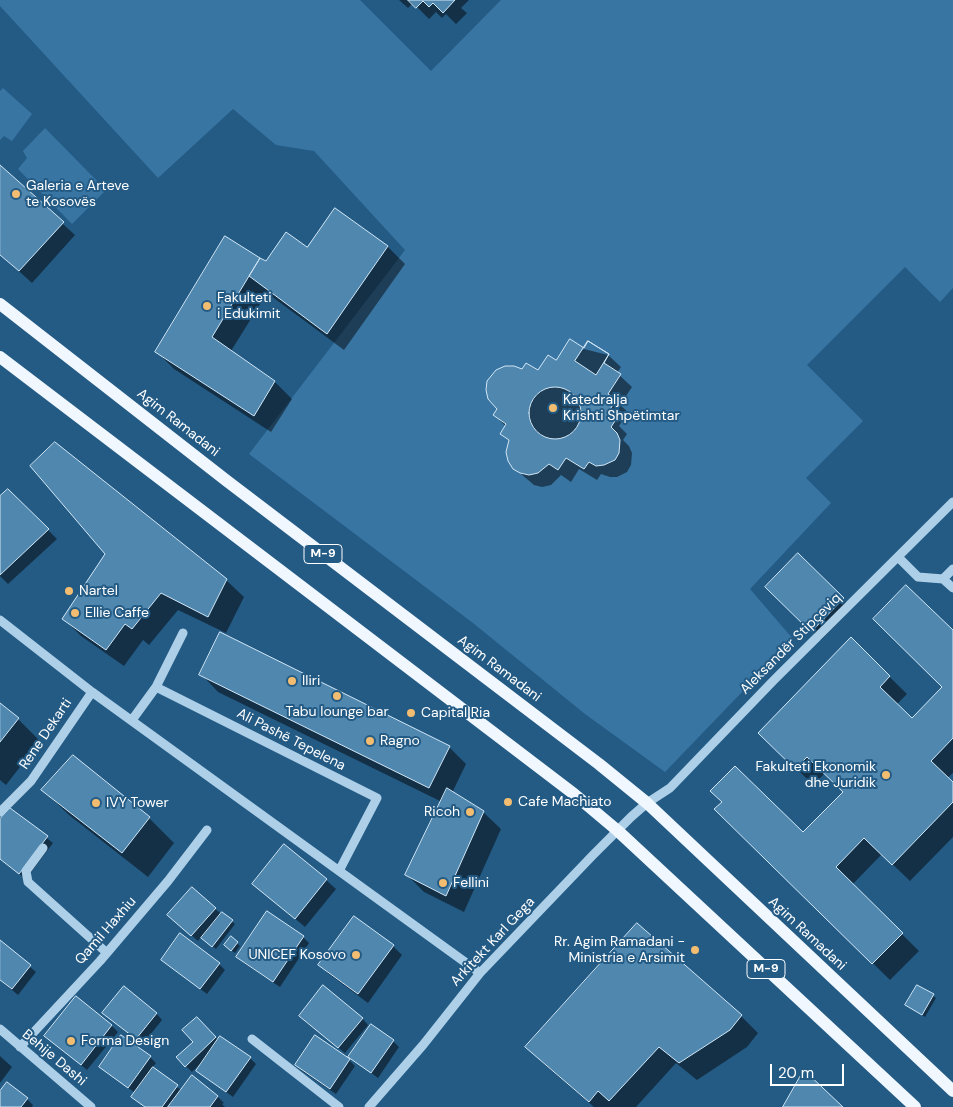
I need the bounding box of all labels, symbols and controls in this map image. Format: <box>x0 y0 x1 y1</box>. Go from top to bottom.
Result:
place label: Galeria e Arteve te Kosovës <box>26 178 129 210</box>
marker: Galeria e Arteve te Kosovës <box>10 188 22 200</box>
place label: Fakulteti i Edukimit <box>217 290 281 322</box>
marker: Fakulteti i Edukimit <box>201 300 213 312</box>
street label: Agim Ramadani <box>133 386 223 460</box>
place label: Katedralja Krishti Shpëtimtar <box>563 392 680 424</box>
marker: Katedralja Krishti Shpëtimtar <box>547 402 559 414</box>
road number: M-9 <box>304 544 342 564</box>
place label: Nartel <box>79 583 118 599</box>
marker: Nartel <box>63 585 75 597</box>
street label: Aleksandër Stipçeviq <box>737 590 845 698</box>
place label: Ellie Caffe <box>85 605 149 621</box>
marker: Ellie Caffe <box>69 607 81 619</box>
street label: Agim Ramadani <box>454 632 544 706</box>
place label: Iliri <box>302 673 320 689</box>
marker: Iliri <box>286 675 298 687</box>
marker: Tabu lounge bar <box>331 690 343 702</box>
street label: Rene Dekarti <box>16 695 76 773</box>
place label: Tabu lounge bar <box>285 704 389 720</box>
street label: Ali Pashë Tepelena <box>234 705 348 775</box>
place label: Capital Ria <box>421 705 490 721</box>
marker: Capital Ria <box>405 707 417 719</box>
place label: Ragno <box>380 733 420 749</box>
marker: Ragno <box>364 735 376 747</box>
place label: Fakulteti Ekonomik dhe Juridik <box>756 759 876 792</box>
marker: Fakulteti Ekonomik dhe Juridik <box>880 769 892 781</box>
place label: Cafe Machiato <box>518 794 612 810</box>
place label: IVY Tower <box>106 795 169 811</box>
marker: Cafe Machiato <box>502 796 514 808</box>
marker: IVY Tower <box>90 797 102 809</box>
place label: Ricoh <box>424 804 460 820</box>
marker: Ricoh <box>464 806 476 818</box>
place label: Fellini <box>453 875 489 891</box>
marker: Fellini <box>437 877 449 889</box>
street label: Qamil Haxhiu <box>72 894 140 968</box>
street label: Arkitekt Karl Gega <box>447 894 539 990</box>
street label: Agim Ramadani <box>765 894 849 974</box>
place label: Rr. Agim Ramadani - Ministria e Arsimit <box>554 934 685 966</box>
marker: Rr. Agim Ramadani - Ministria e Arsimit <box>689 944 701 956</box>
place label: UNICEF Kosovo <box>248 947 346 963</box>
marker: UNICEF Kosovo <box>350 949 362 961</box>
road number: M-9 <box>747 960 785 979</box>
street label: Behije Dashi <box>19 1026 89 1090</box>
place label: Forma Design <box>81 1033 169 1049</box>
marker: Forma Design <box>65 1035 77 1047</box>
scale bar <box>773 1054 847 1086</box>
text: 20 m <box>778 1063 814 1083</box>

